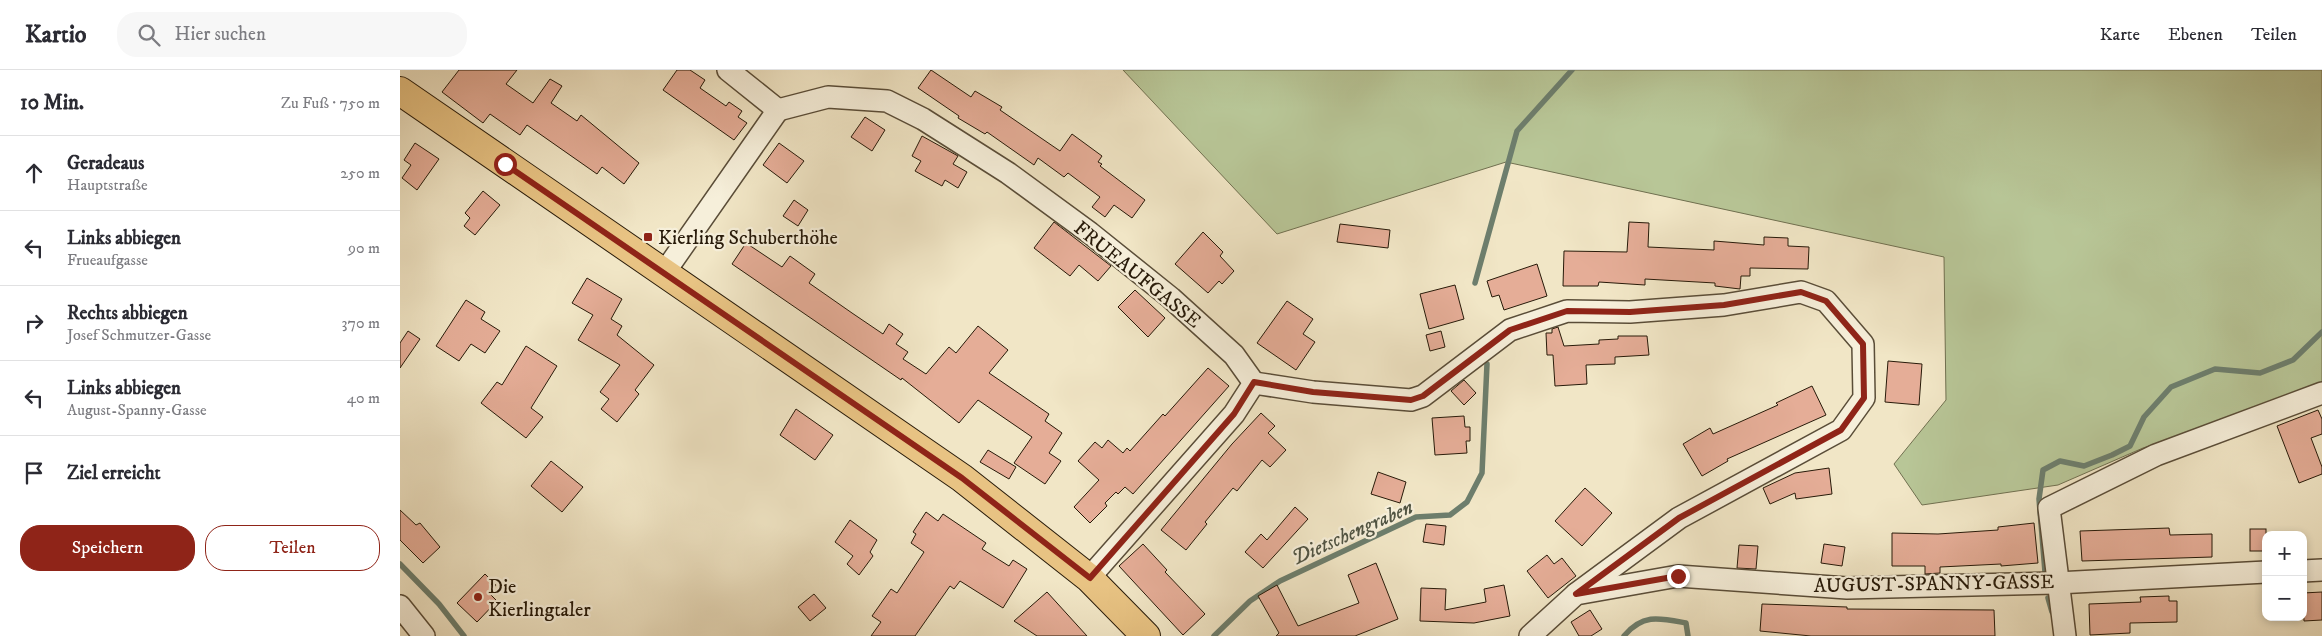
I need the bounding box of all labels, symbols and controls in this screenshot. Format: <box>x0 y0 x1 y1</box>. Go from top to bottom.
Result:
search box <box>117 12 467 57</box>
text: Kartio <box>25 20 87 50</box>
icon: search <box>135 21 163 49</box>
text: Hier suchen <box>175 23 266 46</box>
text: Karte <box>2100 24 2140 46</box>
text: Ebenen <box>2168 24 2223 46</box>
text: Teilen <box>2251 24 2297 46</box>
text: 10 Min. <box>20 90 84 116</box>
text: Zu Fuß · 750 m <box>281 93 380 113</box>
text: Geradeaus <box>67 152 144 175</box>
route start <box>494 153 517 176</box>
icon: ahead <box>20 159 48 187</box>
text: 250 m <box>340 163 380 183</box>
text: Hauptstraße <box>67 175 148 195</box>
street label: FRUEAUFGASSE <box>1068 216 1206 334</box>
place label: Kierling Schuberthöhe <box>658 226 838 251</box>
text: Links abbiegen <box>67 227 181 250</box>
marker: Kierling Schuberthöhe <box>642 231 654 243</box>
icon: left <box>20 234 48 262</box>
text: 90 m <box>348 238 380 258</box>
text: Frueaufgasse <box>67 250 148 270</box>
text: Rechts abbiegen <box>67 302 188 325</box>
icon: right <box>20 309 48 337</box>
text: 370 m <box>342 313 380 333</box>
text: Josef Schmutzer-Gasse <box>67 325 211 345</box>
text: Links abbiegen <box>67 377 181 400</box>
icon: left <box>20 384 48 412</box>
text: 40 m <box>347 388 380 408</box>
text: August-Spanny-Gasse <box>67 400 207 420</box>
icon: arrive <box>20 459 48 487</box>
text: Ziel erreicht <box>67 462 161 485</box>
water label: Dietschengraben <box>1287 494 1418 571</box>
button: Speichern <box>20 525 195 571</box>
button: Teilen <box>205 525 380 571</box>
map controls <box>2262 531 2307 621</box>
button: + <box>2262 531 2307 576</box>
route end <box>1667 565 1690 588</box>
street label: AUGUST-SPANNY-GASSE <box>1813 570 2055 599</box>
place label: Die Kierlingtaler <box>488 575 591 623</box>
button: − <box>2262 576 2307 621</box>
marker: Die Kierlingtaler <box>472 591 484 603</box>

